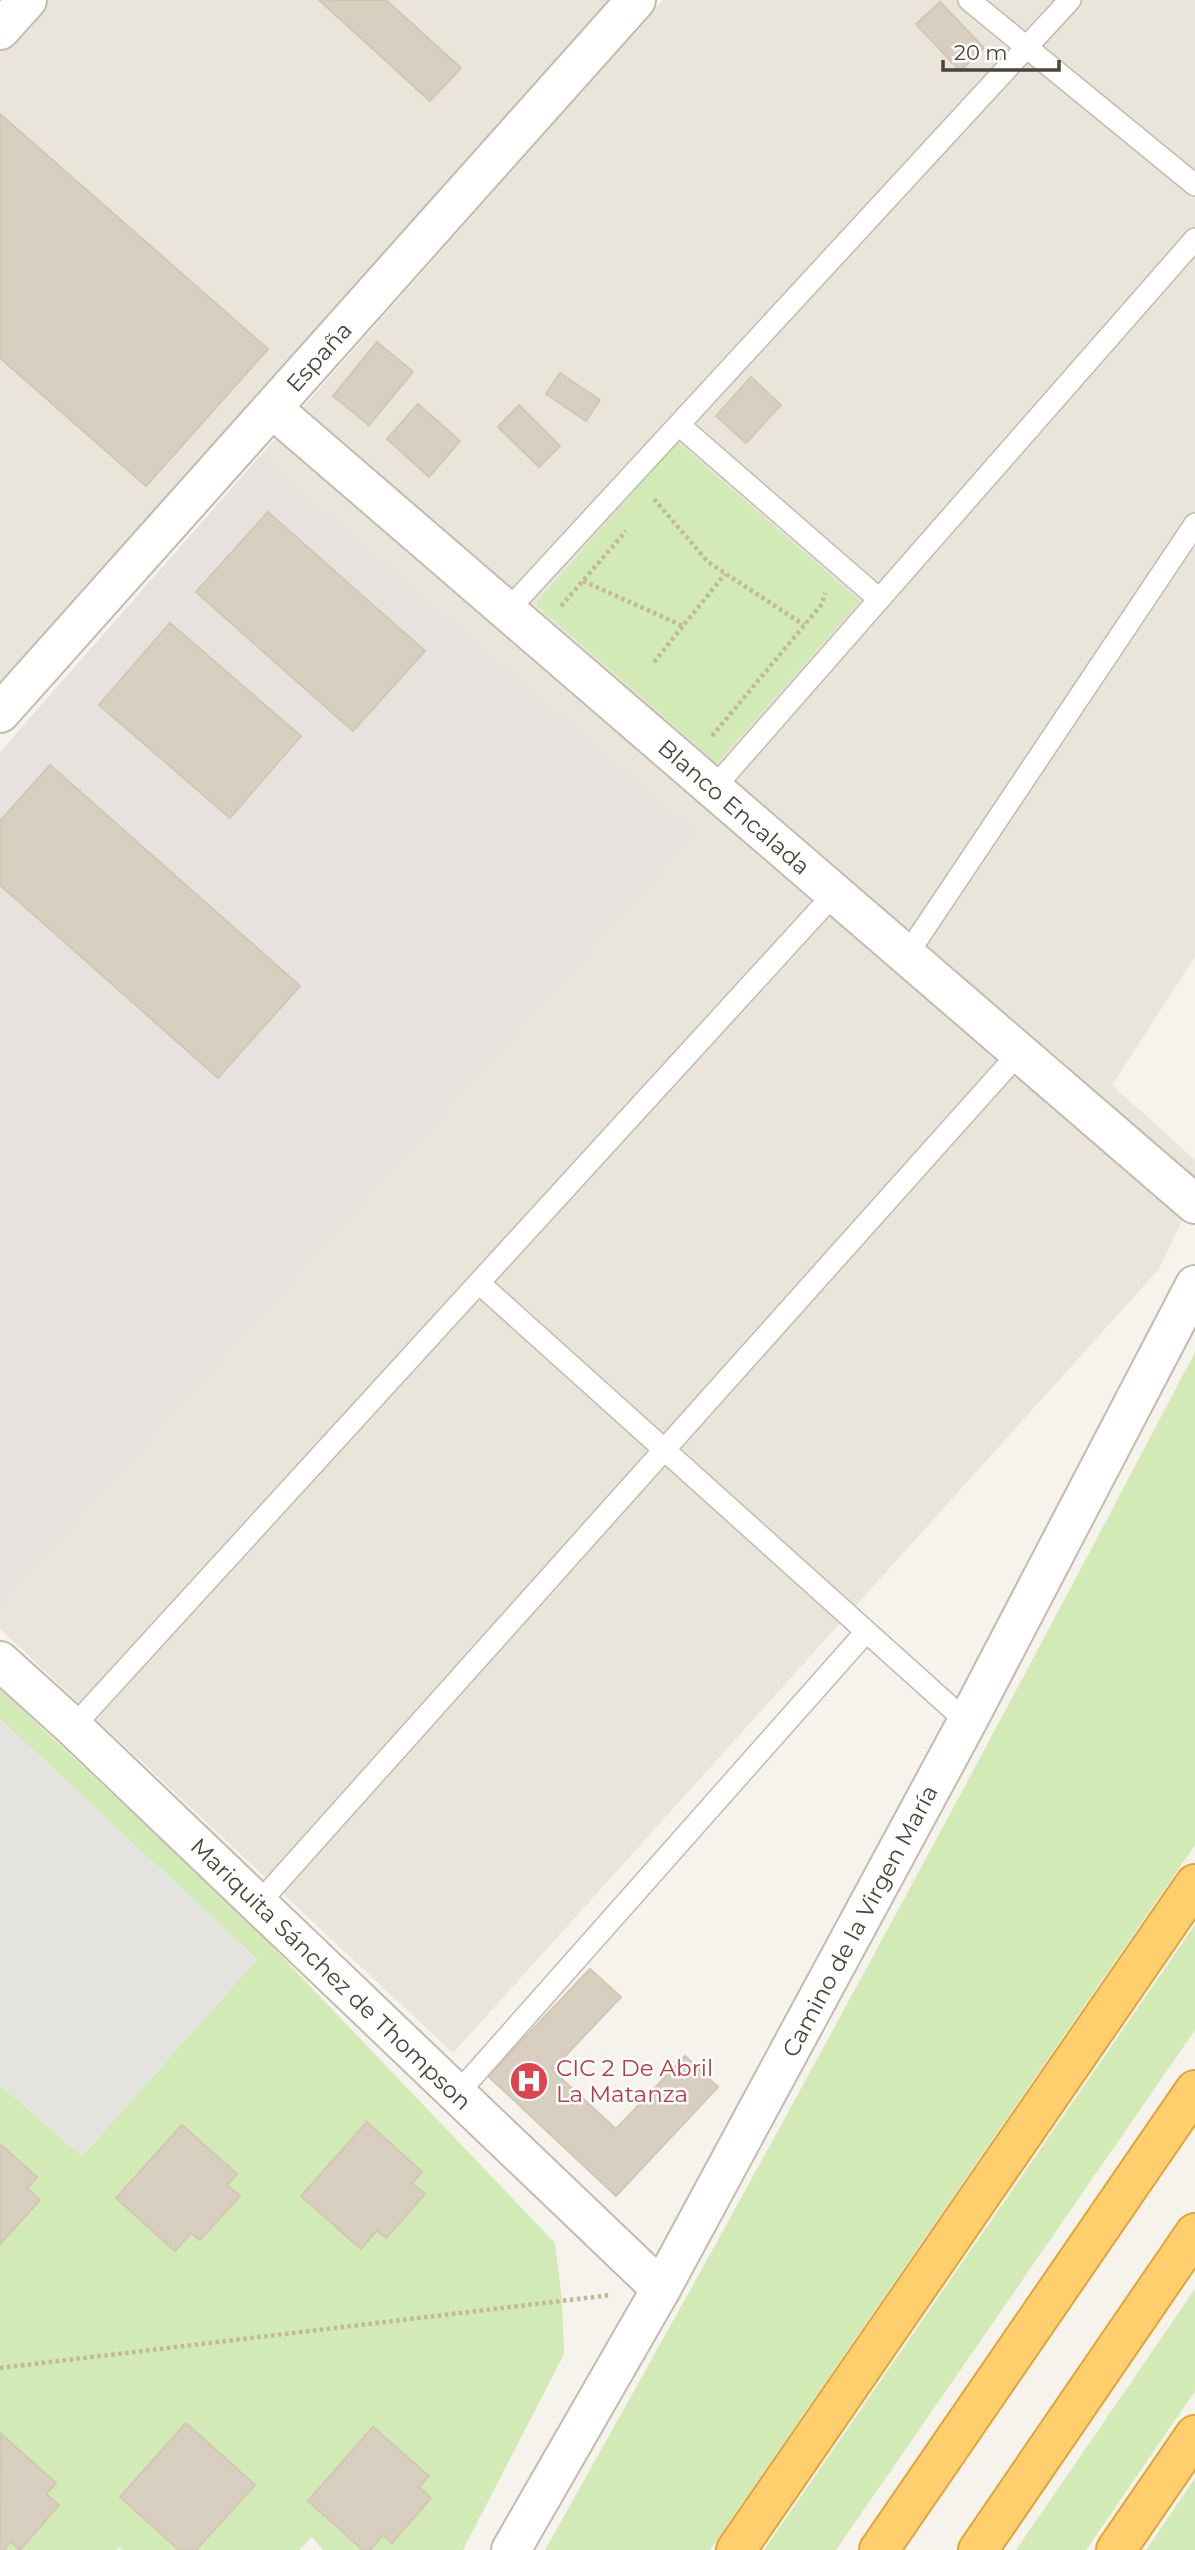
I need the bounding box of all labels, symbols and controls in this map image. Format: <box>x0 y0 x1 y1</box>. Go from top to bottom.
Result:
scale bar <box>943 28 1058 72</box>
text: 20 m <box>954 40 1008 65</box>
street label: España <box>280 316 358 398</box>
street label: Blanco Encalada <box>652 733 816 881</box>
street label: Camino de la Virgen María <box>776 1780 944 2062</box>
street label: Mariquita Sánchez de Thompson <box>185 1832 477 2116</box>
place label: CIC 2 De Abril La Matanza <box>556 2054 713 2108</box>
hospital icon: CIC 2 De Abril La Matanza <box>508 2060 550 2102</box>

